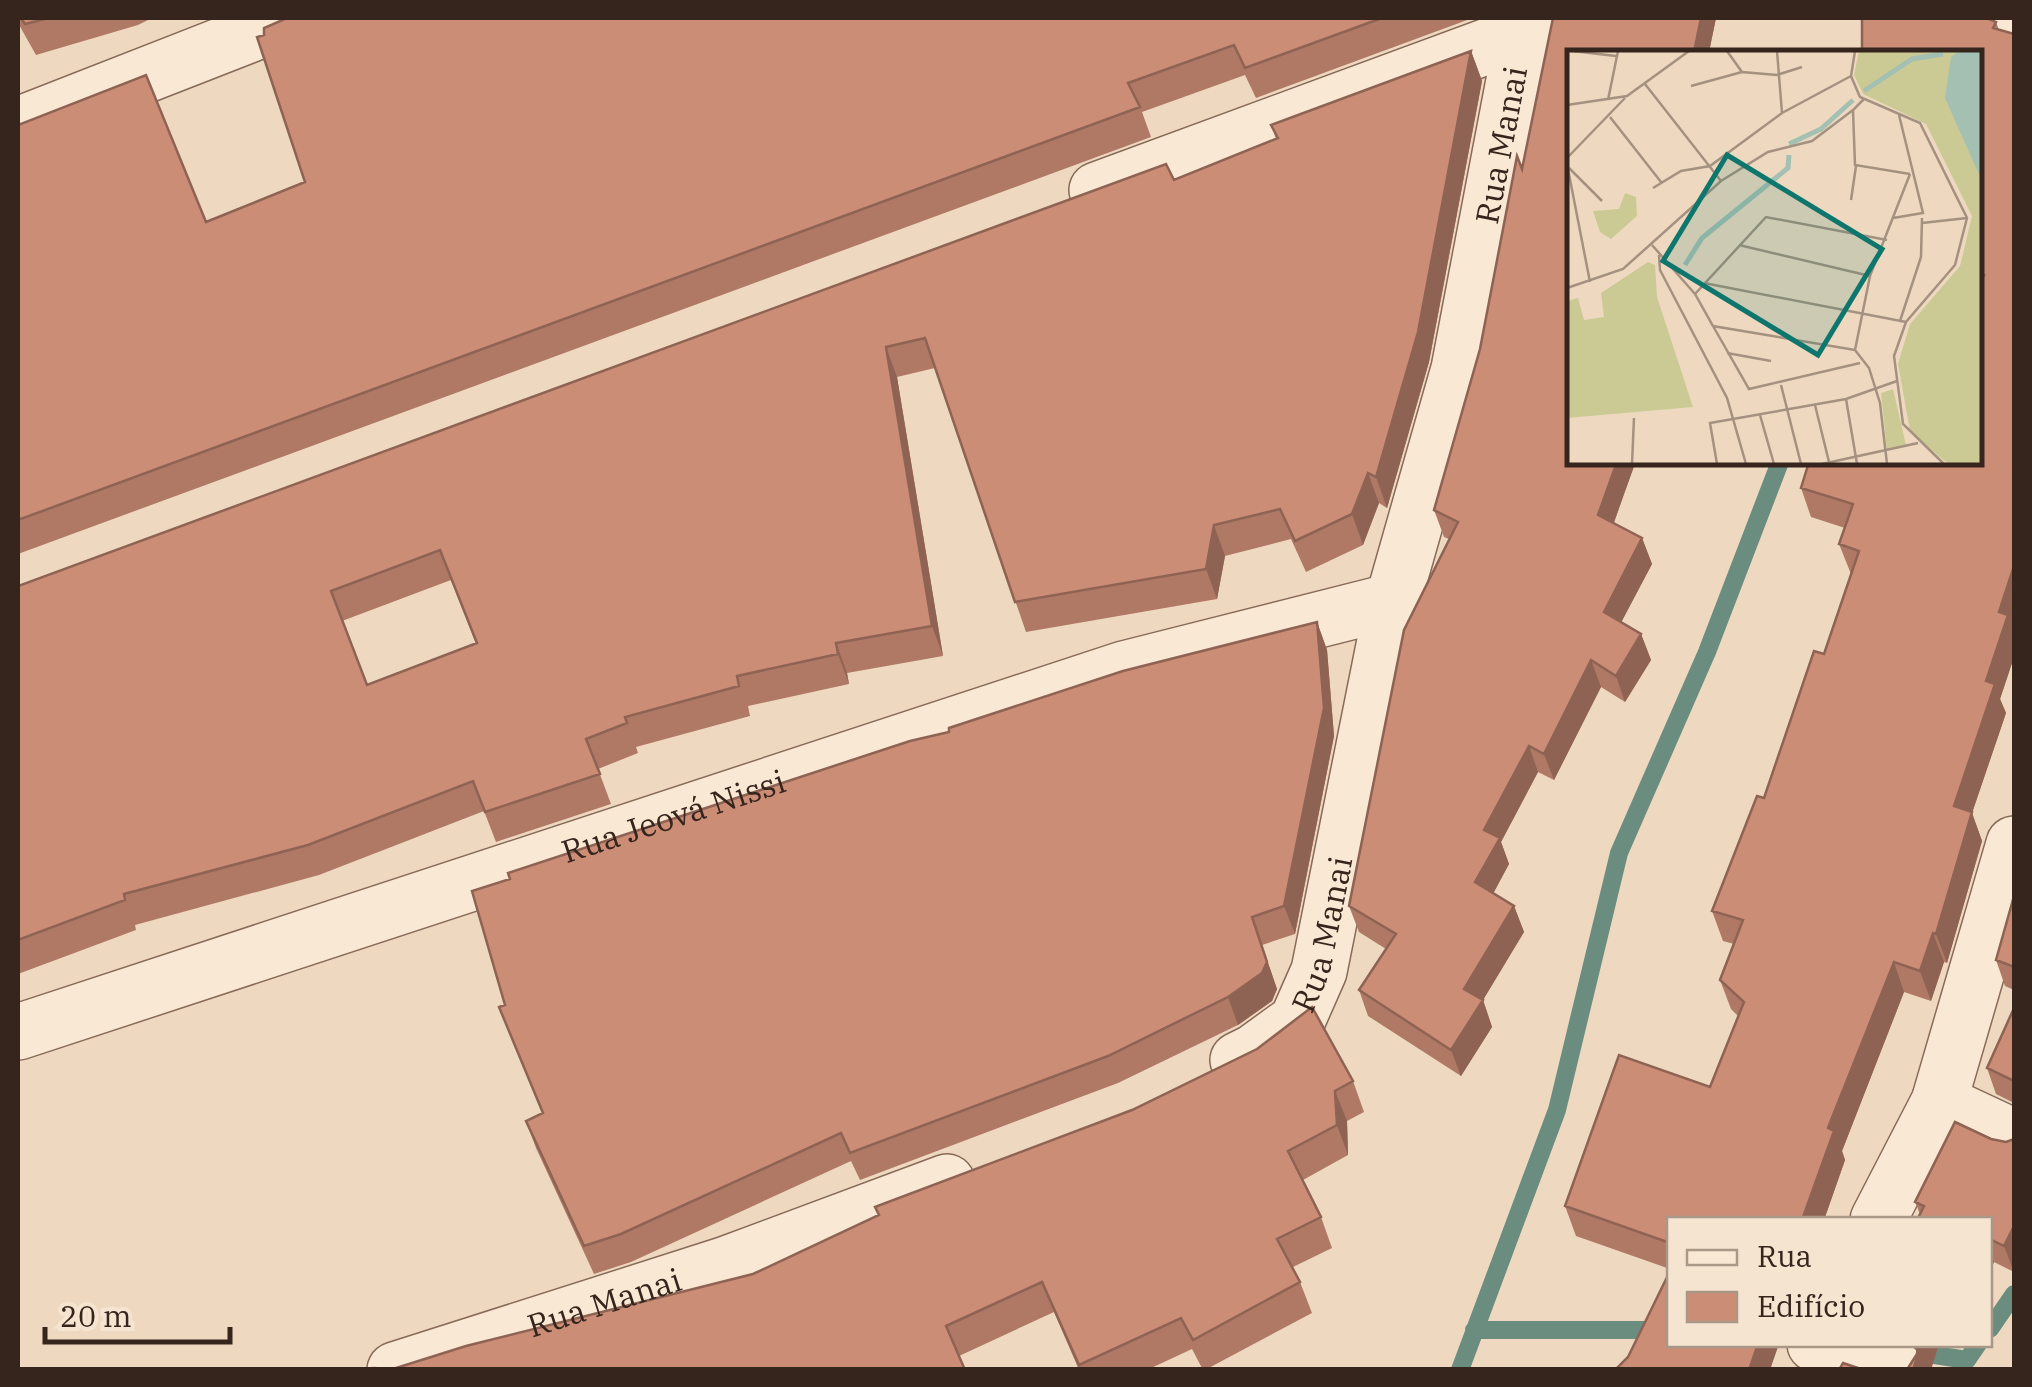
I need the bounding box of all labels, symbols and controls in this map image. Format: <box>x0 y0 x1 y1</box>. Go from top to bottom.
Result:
inset map <box>1567 50 1982 465</box>
street label: Rua Manai <box>1465 63 1536 227</box>
street label: Rua Jeová Nissi <box>556 760 791 872</box>
street label: Rua Manai <box>1281 853 1361 1019</box>
legend <box>1667 1217 1992 1347</box>
text: Rua <box>1757 1236 1812 1275</box>
street label: Rua Manai <box>522 1258 687 1346</box>
scale bar <box>45 1282 230 1344</box>
text: Edifício <box>1757 1286 1865 1325</box>
text: 20 m <box>60 1296 132 1335</box>

